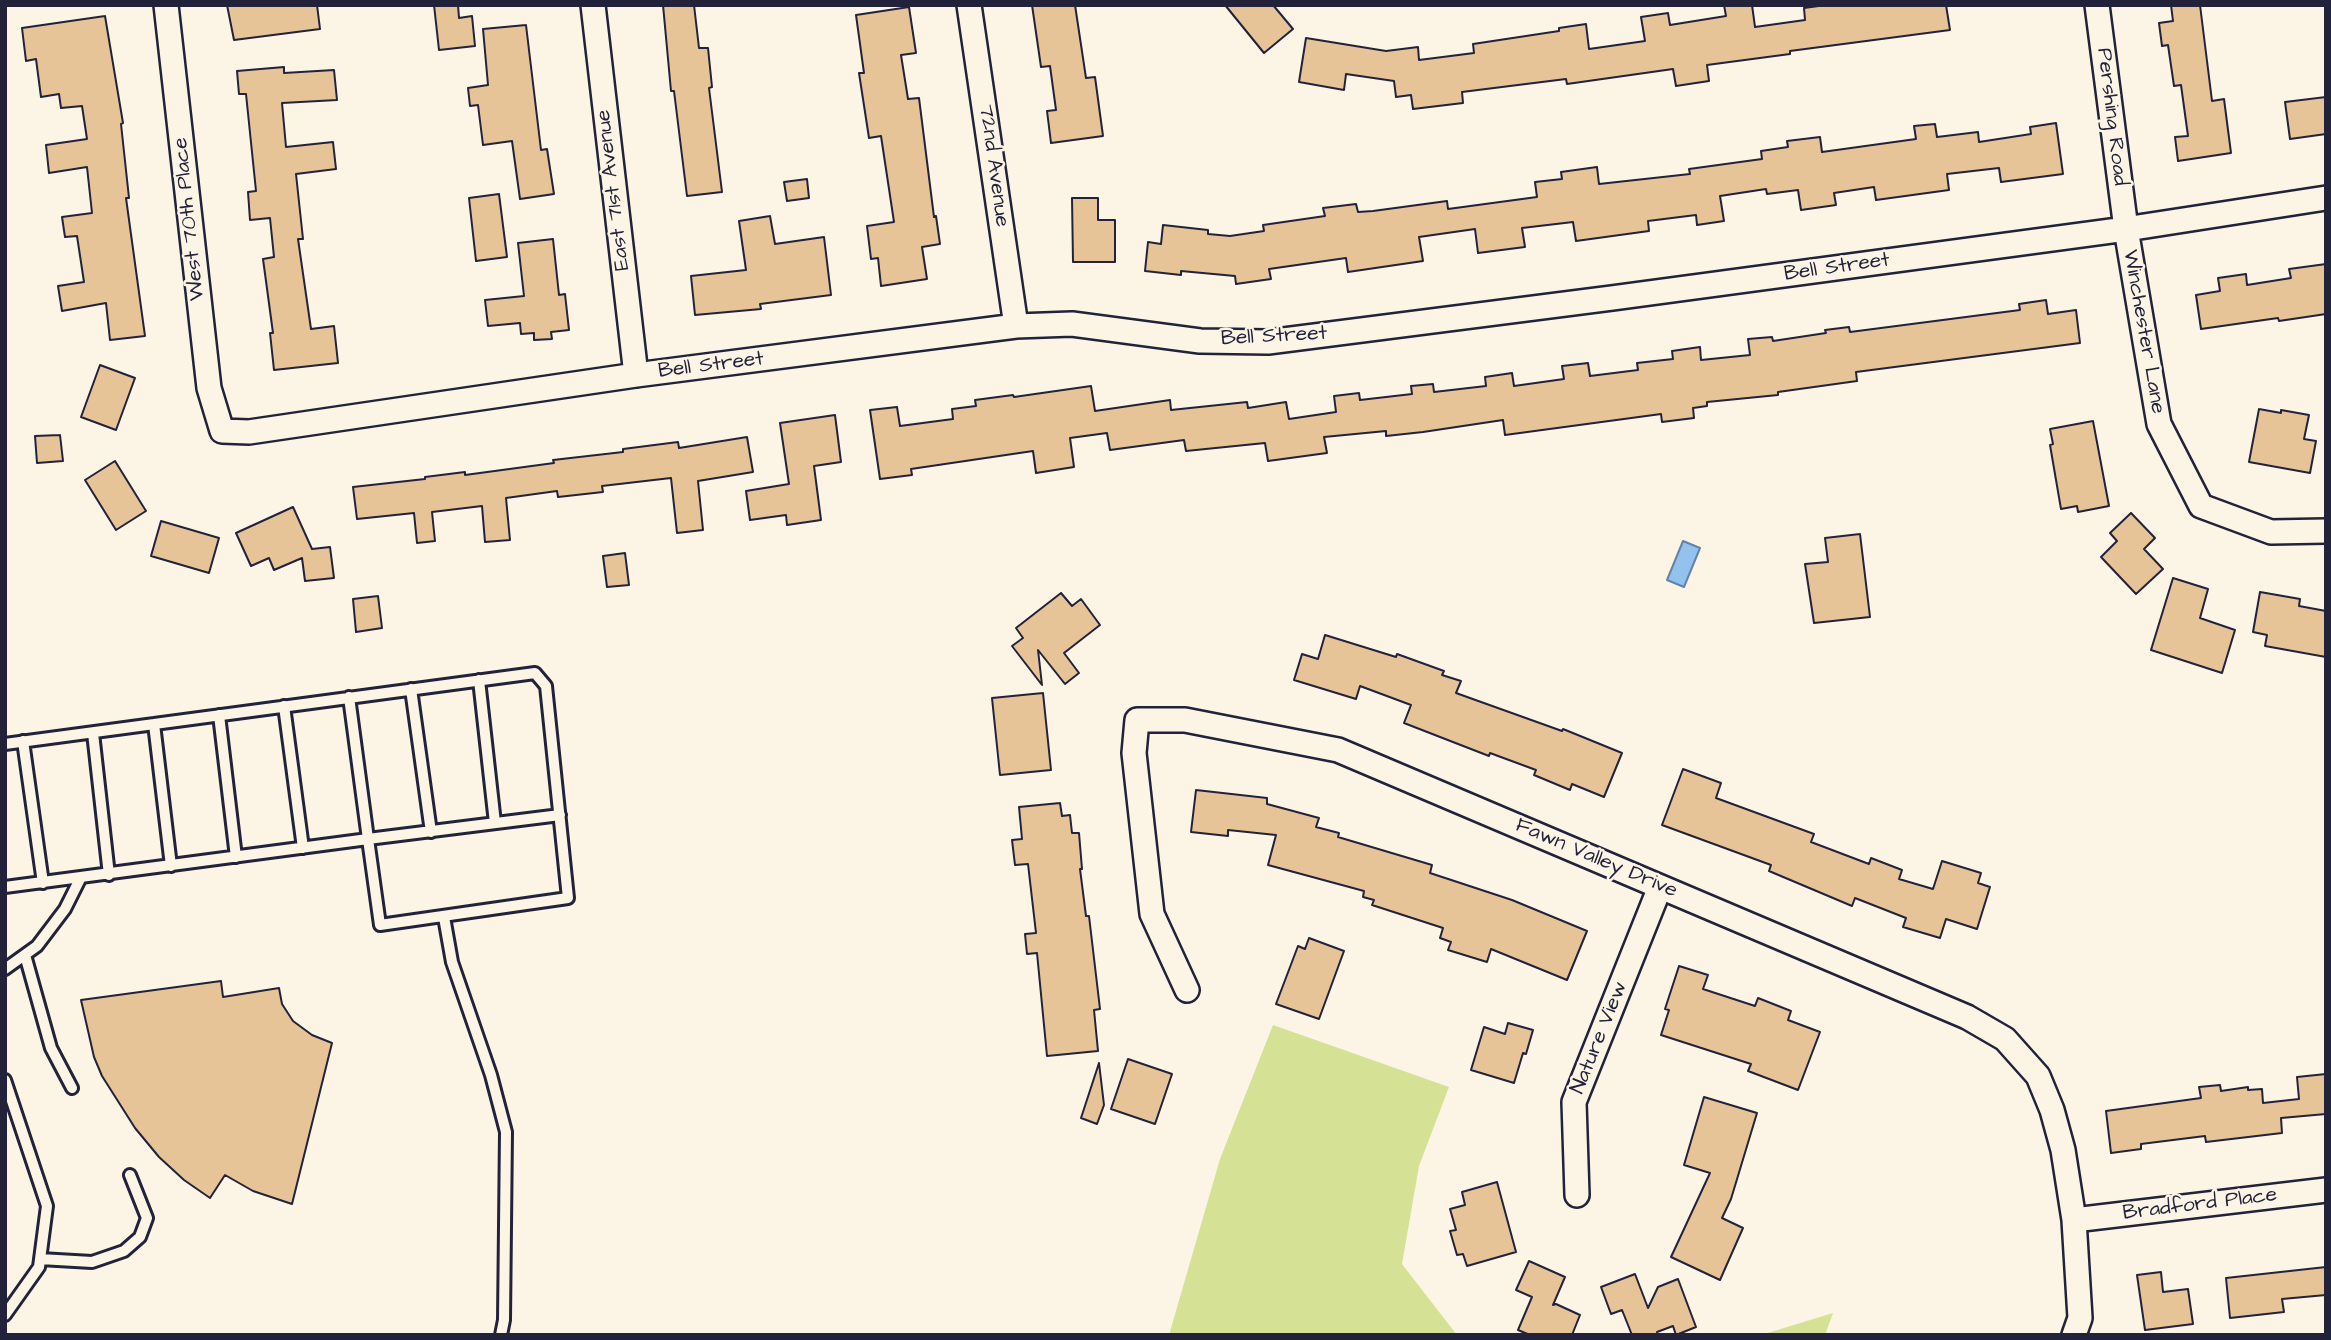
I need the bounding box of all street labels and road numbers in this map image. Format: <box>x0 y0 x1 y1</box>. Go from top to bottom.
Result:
street label: Pershing Road <box>2090 47 2132 187</box>
street label: 72nd Avenue <box>972 103 1014 229</box>
street label: East 71st Avenue <box>592 108 636 272</box>
street label: West 70th Place <box>169 136 211 302</box>
street label: Bell Street <box>1783 248 1891 288</box>
street label: Winchester Lane <box>2116 248 2170 416</box>
street label: Bell Street <box>1220 322 1328 352</box>
street label: Bell Street <box>657 347 765 385</box>
street label: Fawn Valley Drive <box>1511 814 1681 904</box>
street label: Nature View <box>1566 978 1634 1098</box>
street label: Bradford Place <box>2122 1183 2278 1227</box>

